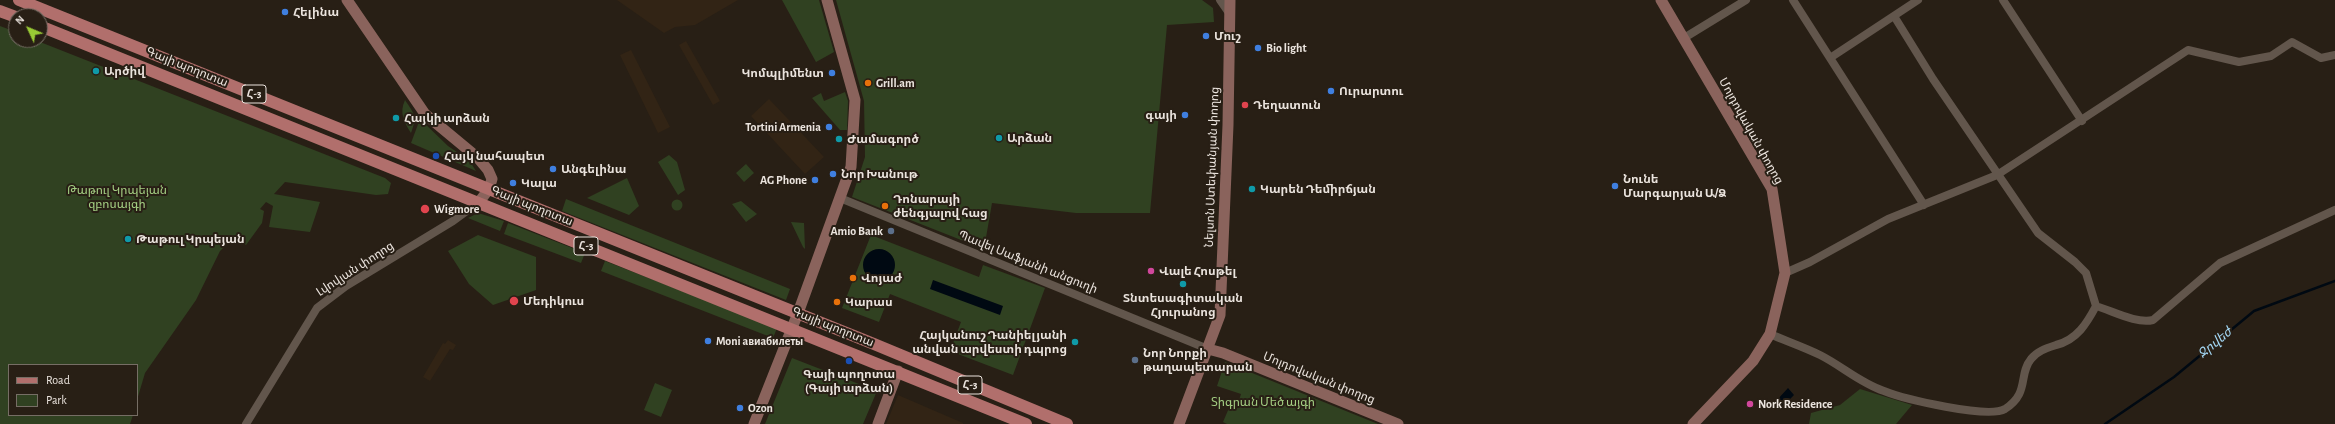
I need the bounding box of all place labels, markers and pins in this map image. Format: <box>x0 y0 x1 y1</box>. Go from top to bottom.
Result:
place label: Հելինա <box>293 5 339 19</box>
marker: Հելինա <box>280 7 290 17</box>
place label: Մուշ <box>1214 29 1241 43</box>
marker: Մուշ <box>1201 31 1211 41</box>
place label: Bio light <box>1266 41 1307 55</box>
marker: Bio light <box>1253 43 1263 53</box>
place label: Արծիվ <box>104 64 145 78</box>
marker: Արծիվ <box>91 66 101 76</box>
place label: Կոմպլիմենտ <box>741 66 824 80</box>
marker: Կոմպլիմենտ <box>827 68 837 78</box>
place label: Grill.am <box>876 76 915 90</box>
marker: Grill.am <box>863 78 873 88</box>
place label: Ուրարտու <box>1339 84 1403 98</box>
marker: Ուրարտու <box>1326 86 1336 96</box>
place label: Դեղատուն <box>1253 98 1321 112</box>
marker: Դեղատուն <box>1240 100 1250 110</box>
place label: գայի <box>1145 108 1177 122</box>
marker: գայի <box>1180 110 1190 120</box>
place label: Հայկի արձան <box>404 111 490 125</box>
marker: Հայկի արձան <box>391 113 401 123</box>
place label: Tortini Armenia <box>745 120 821 134</box>
marker: Tortini Armenia <box>824 122 834 132</box>
place label: Արձան <box>1007 131 1052 145</box>
place label: Ժամագործ <box>847 132 919 146</box>
marker: Արձան <box>994 133 1004 143</box>
marker: Ժամագործ <box>834 134 844 144</box>
place label: Հայկ նահապետ <box>444 149 545 163</box>
marker: Հայկ նահապետ <box>431 151 441 161</box>
place label: Անգելինա <box>561 162 626 176</box>
marker: Անգելինա <box>548 164 558 174</box>
place label: Նոր Խանութ <box>841 167 918 181</box>
marker: Նոր Խանութ <box>828 169 838 179</box>
place label: Նունե Մարգարյան Ա/Ձ <box>1623 172 1726 200</box>
place label: AG Phone <box>760 173 807 187</box>
marker: AG Phone <box>810 175 820 185</box>
place label: Կալա <box>521 176 557 190</box>
marker: Կալա <box>508 178 518 188</box>
marker: Նունե Մարգարյան Ա/Ձ <box>1610 181 1620 191</box>
place label: Կարեն Դեմիրճյան <box>1260 182 1376 196</box>
marker: Կարեն Դեմիրճյան <box>1247 184 1257 194</box>
place label: Դոնարայի ժենգյալով հաց <box>893 192 988 220</box>
marker: Դոնարայի ժենգյալով հաց <box>880 201 890 211</box>
place label: Wigmore <box>434 202 479 216</box>
marker: Wigmore <box>419 203 431 215</box>
place label: Amio Bank <box>830 224 883 238</box>
marker: Amio Bank <box>886 226 896 236</box>
place label: Թաթուլ Կրպեյան <box>136 232 245 246</box>
marker: Թաթուլ Կրպեյան <box>123 234 133 244</box>
place label: Վալե Հոսթել <box>1159 264 1236 278</box>
marker: Վալե Հոսթել <box>1146 266 1156 276</box>
place label: Վոյաժ <box>861 271 902 285</box>
marker: Վոյաժ <box>848 273 858 283</box>
marker: Տնտեսագիտական Հյուրանոց <box>1178 279 1188 289</box>
place label: Տնտեսագիտական Հյուրանոց <box>1123 291 1243 319</box>
place label: Մեդիկուս <box>523 294 584 308</box>
marker: Մեդիկուս <box>508 295 520 307</box>
place label: Կարաս <box>845 295 893 309</box>
marker: Կարաս <box>832 297 842 307</box>
place label: Հայկանուշ Դանիելյանի անվան արվեստի դպրոց <box>912 328 1067 356</box>
place label: Moni авиабилеты <box>716 334 803 348</box>
marker: Moni авиабилеты <box>703 336 713 346</box>
marker: Հայկանուշ Դանիելյանի անվան արվեստի դպրոց <box>1070 337 1080 347</box>
place label: Նոր Նորքի թաղապետարան <box>1143 346 1253 374</box>
marker: Նոր Նորքի թաղապետարան <box>1130 355 1140 365</box>
marker: Գայի պողոտա (Գայի արձան) <box>844 356 854 366</box>
place label: Գայի պողոտա (Գայի արձան) <box>803 367 895 395</box>
place label: Nork Residence <box>1758 397 1832 411</box>
marker: Nork Residence <box>1745 399 1755 409</box>
place label: Ozon <box>748 401 773 415</box>
marker: Ozon <box>735 403 745 413</box>

